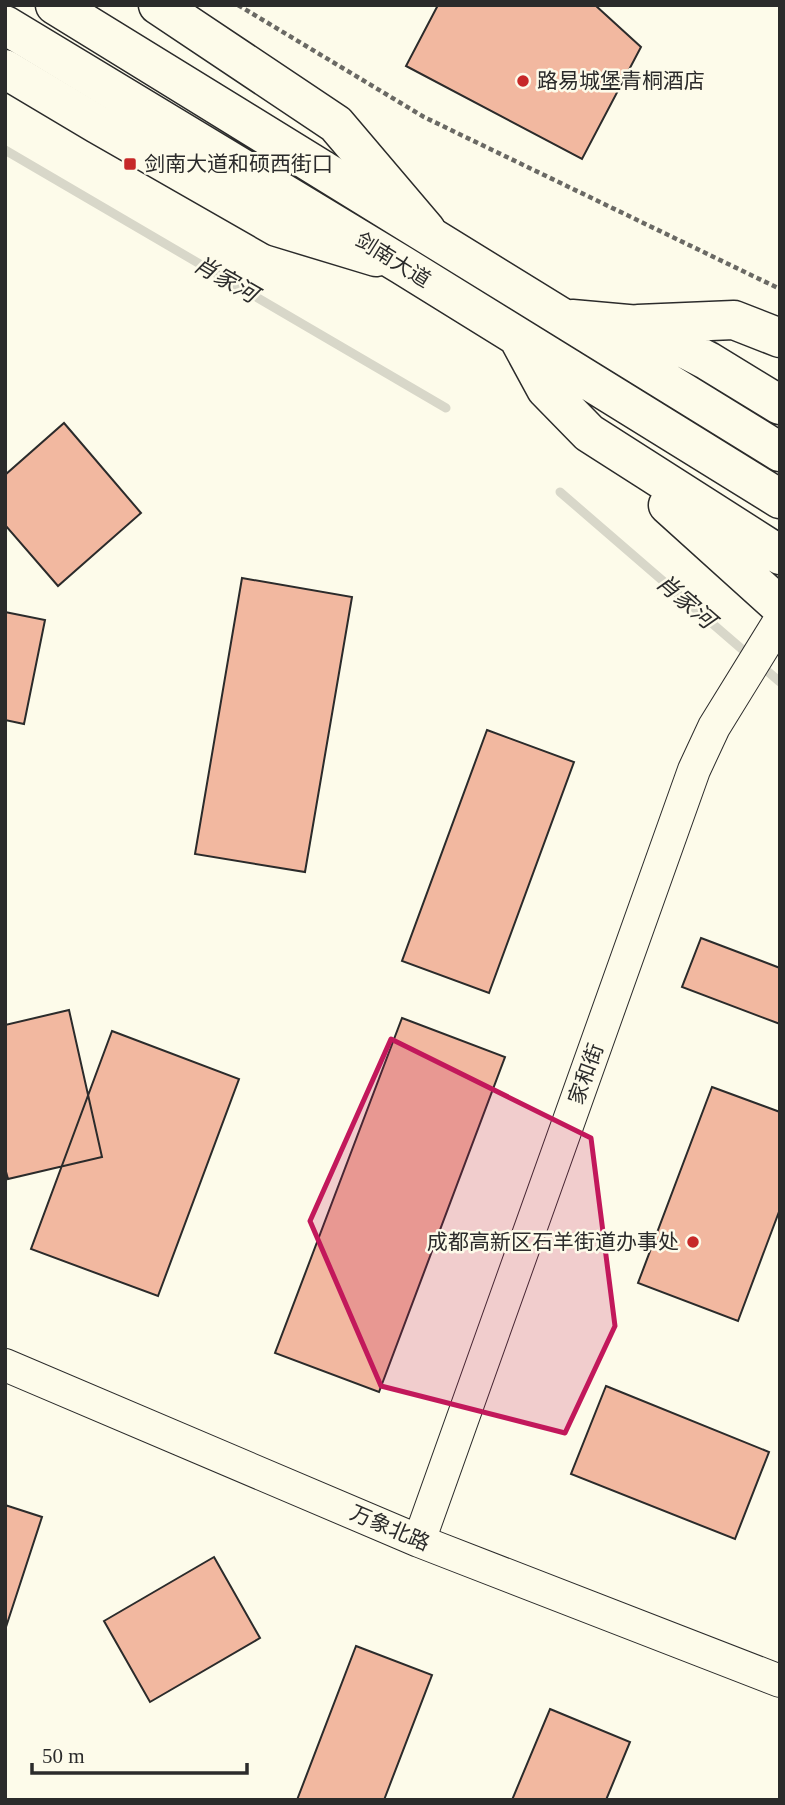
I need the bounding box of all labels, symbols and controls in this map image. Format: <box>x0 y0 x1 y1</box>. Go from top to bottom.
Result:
place label: 路易城堡青桐酒店 <box>537 69 705 93</box>
marker: 路易城堡青桐酒店 <box>515 73 531 89</box>
place label: 剑南大道和硕西街口 <box>144 152 333 176</box>
marker: 剑南大道和硕西街口 <box>122 156 138 172</box>
street label: 剑南大道 <box>351 228 435 292</box>
water label: 肖家河 <box>190 251 265 310</box>
water label: 肖家河 <box>651 569 723 636</box>
street label: 家和街 <box>564 1040 608 1108</box>
place label: 成都高新区石羊街道办事处 <box>427 1230 679 1254</box>
marker: 成都高新区石羊街道办事处 <box>685 1234 701 1250</box>
street label: 万象北路 <box>347 1501 433 1555</box>
scale bar <box>32 1731 247 1775</box>
text: 50 m <box>42 1744 85 1768</box>

